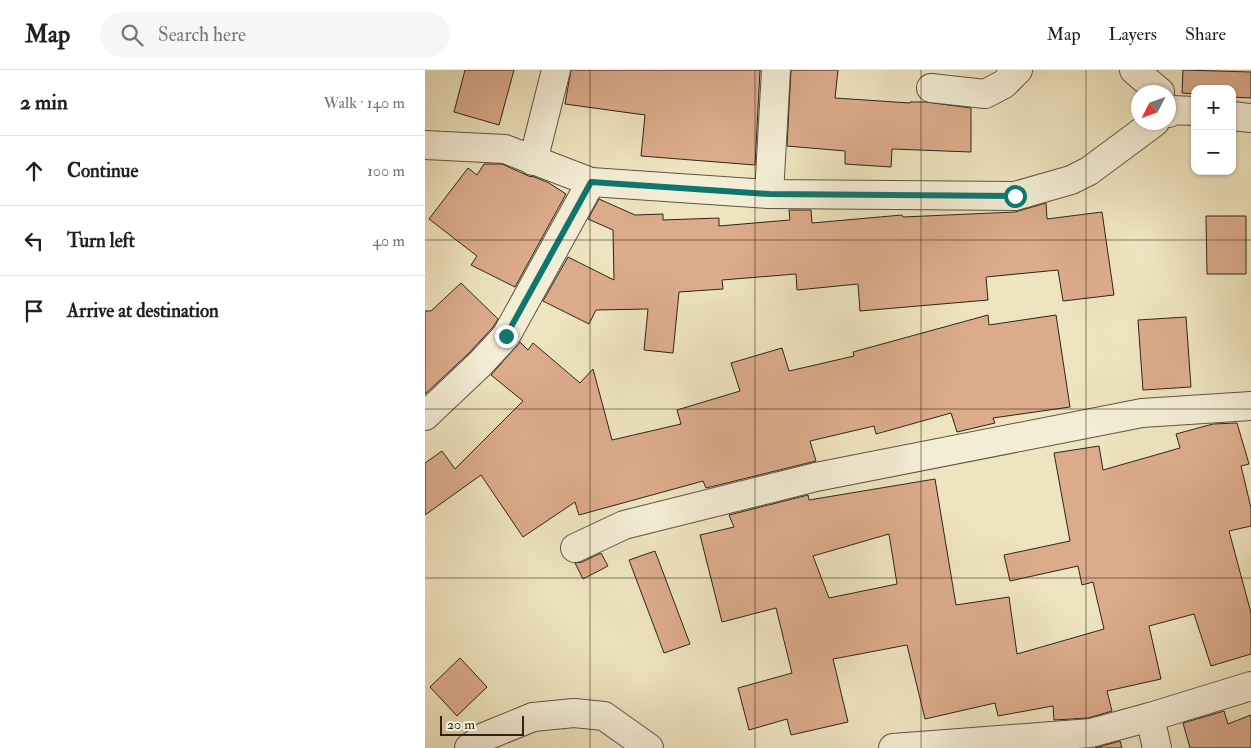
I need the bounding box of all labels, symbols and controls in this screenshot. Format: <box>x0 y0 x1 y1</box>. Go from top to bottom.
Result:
search box <box>100 12 450 57</box>
text: Map <box>25 19 70 50</box>
icon: search <box>118 21 146 49</box>
text: Search here <box>158 23 246 47</box>
text: Map <box>1047 23 1081 46</box>
text: Layers <box>1109 23 1157 46</box>
text: Share <box>1185 23 1226 46</box>
north arrow <box>1131 85 1176 130</box>
map controls <box>1191 85 1236 175</box>
button: + <box>1191 85 1236 130</box>
text: 2 min <box>20 89 68 116</box>
text: Walk · 140 m <box>324 93 405 113</box>
button: − <box>1191 130 1236 175</box>
icon: ahead <box>20 157 48 185</box>
text: Continue <box>67 159 138 183</box>
text: 100 m <box>367 161 405 181</box>
route start <box>1004 185 1027 208</box>
icon: left <box>20 227 48 255</box>
text: Turn left <box>67 229 135 253</box>
text: 40 m <box>372 231 405 251</box>
icon: arrive <box>20 297 48 325</box>
text: Arrive at destination <box>67 299 219 323</box>
route end <box>495 325 518 348</box>
scale bar <box>440 713 524 736</box>
text: 20 m <box>447 716 475 733</box>

